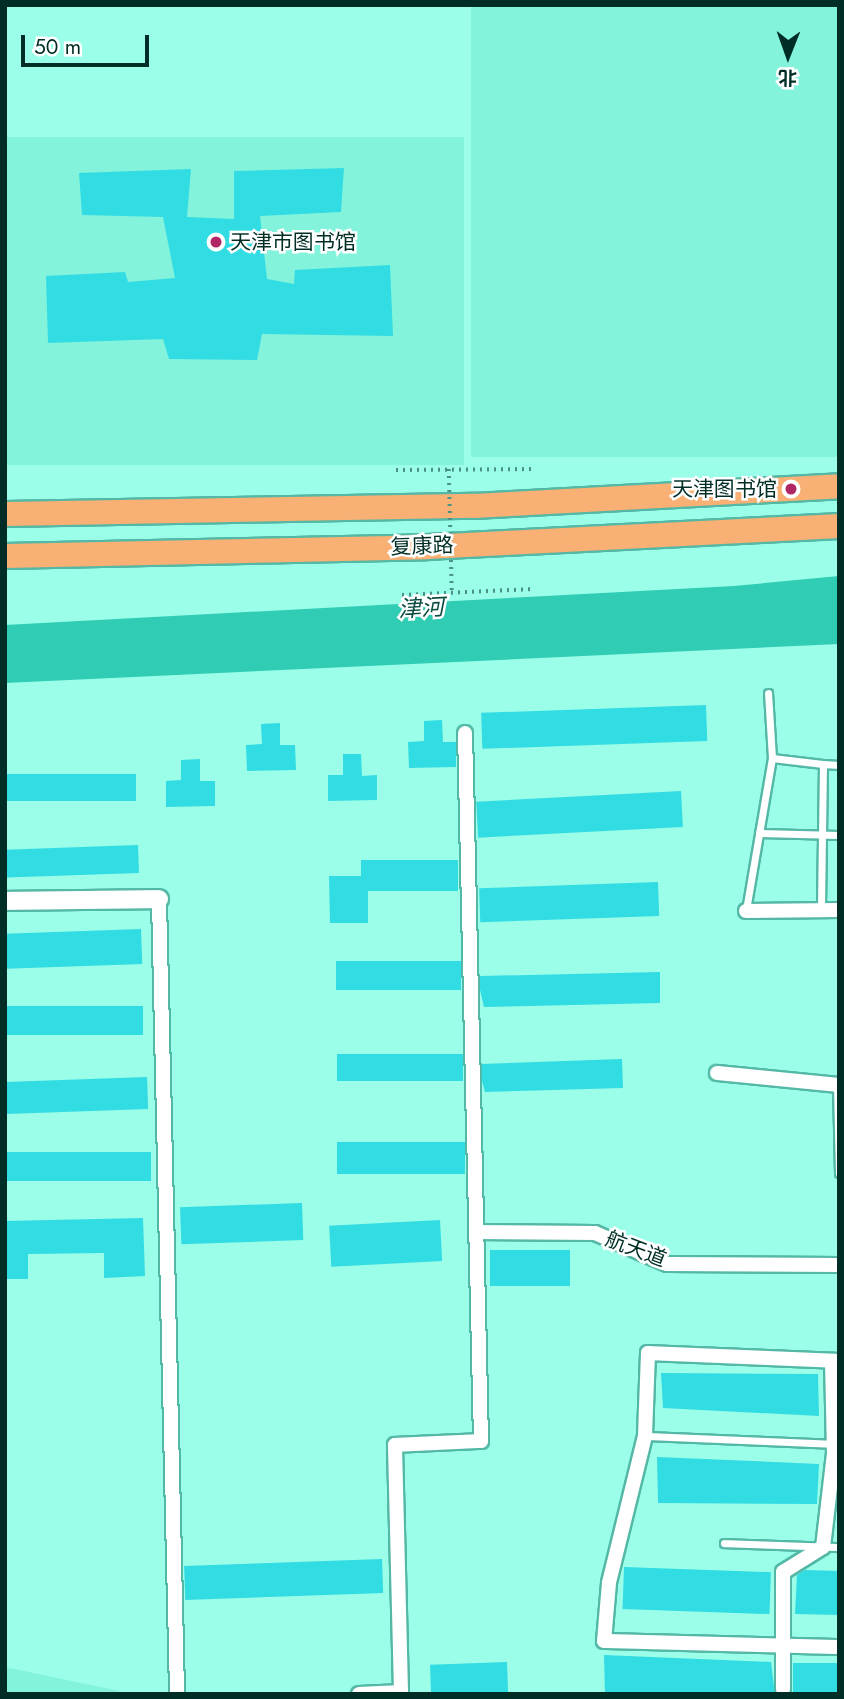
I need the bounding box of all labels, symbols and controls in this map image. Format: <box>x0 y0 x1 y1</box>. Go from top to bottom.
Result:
scale bar <box>24 21 152 65</box>
north arrow <box>753 21 823 91</box>
text: 50 m <box>34 32 81 62</box>
text: 北 <box>778 64 797 91</box>
place label: 天津市图书馆 <box>230 229 356 255</box>
marker: 天津市图书馆 <box>208 234 224 250</box>
place label: 天津图书馆 <box>672 476 777 502</box>
marker: 天津图书馆 <box>783 481 799 497</box>
street label: 复康路 <box>390 532 454 560</box>
water label: 津河 <box>397 593 445 623</box>
street label: 航天道 <box>602 1226 670 1272</box>

